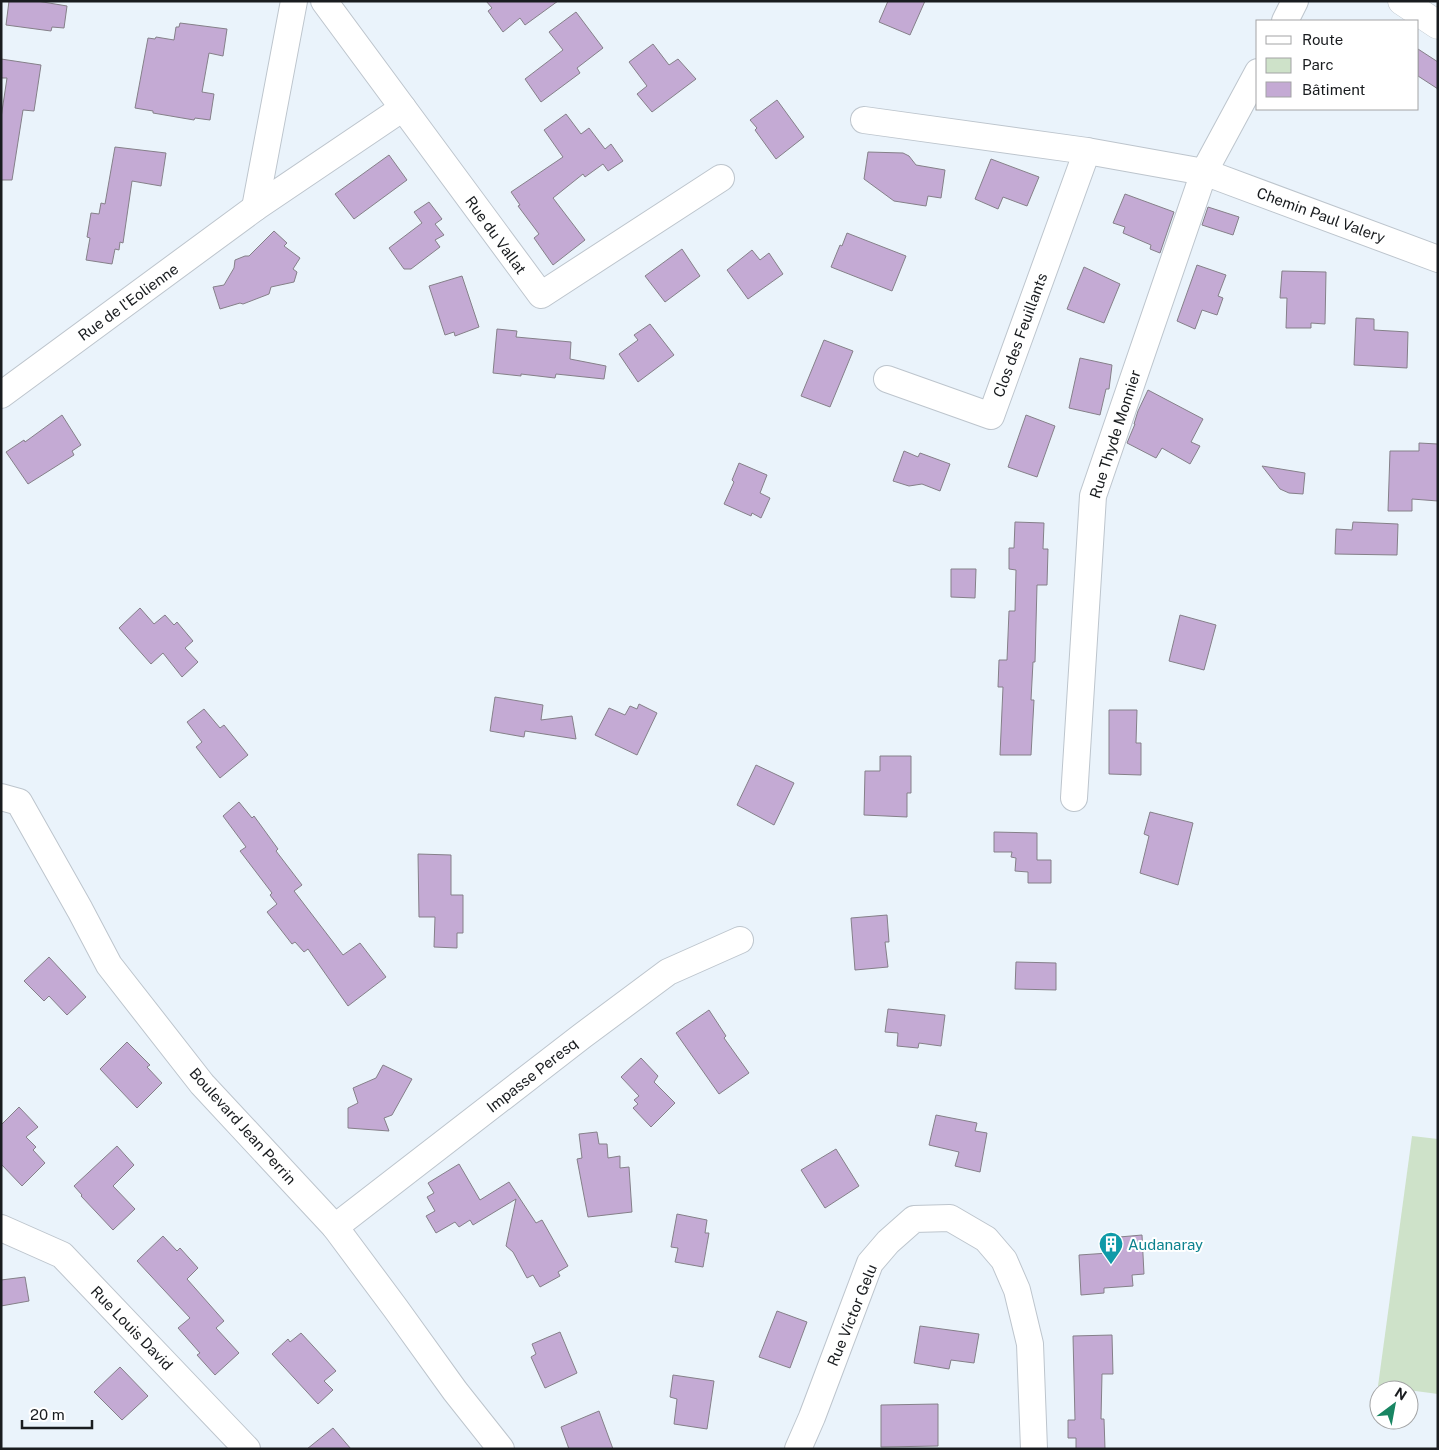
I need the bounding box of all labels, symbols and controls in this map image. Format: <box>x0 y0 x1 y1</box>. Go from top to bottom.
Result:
legend <box>1256 20 1419 110</box>
text: Route <box>1302 31 1343 48</box>
text: Parc <box>1302 56 1334 73</box>
text: Bâtiment <box>1302 81 1365 98</box>
street label: Chemin Paul Valery <box>1254 184 1388 246</box>
street label: Rue du Vallat <box>462 193 530 277</box>
street label: Rue de l'Eolienne <box>75 260 181 344</box>
street label: Clos des Feuillants <box>990 270 1050 400</box>
street label: Rue Thyde Monnier <box>1086 368 1144 500</box>
street label: Impasse Peresq <box>483 1034 581 1116</box>
street label: Boulevard Jean Perrin <box>186 1064 300 1188</box>
building icon: Audanaray <box>1098 1231 1124 1265</box>
place label: Audanaray <box>1128 1236 1203 1253</box>
street label: Rue Victor Gelu <box>824 1262 880 1368</box>
street label: Rue Louis David <box>88 1283 176 1373</box>
north arrow <box>1369 1380 1419 1430</box>
text: N <box>1392 1384 1410 1404</box>
scale bar <box>22 1398 92 1430</box>
text: 20 m <box>30 1406 65 1423</box>

